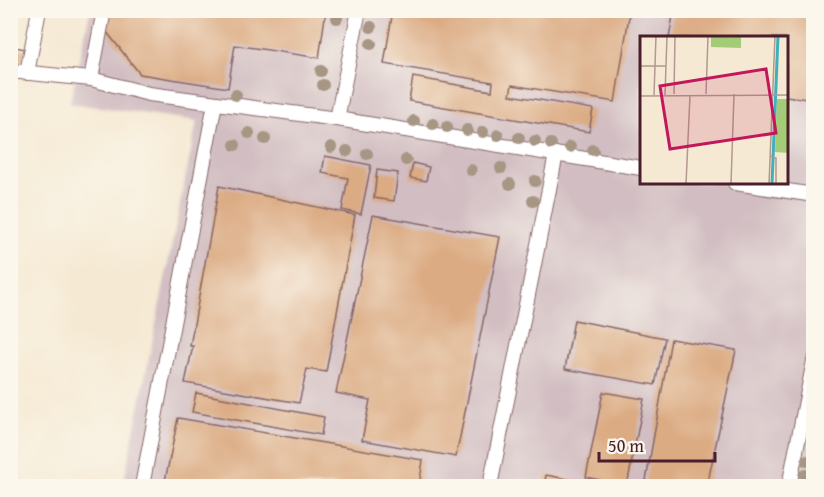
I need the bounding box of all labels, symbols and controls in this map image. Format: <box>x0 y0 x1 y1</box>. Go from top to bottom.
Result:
inset map <box>640 36 788 184</box>
scale bar <box>599 425 714 463</box>
text: 50 m <box>608 432 644 459</box>

